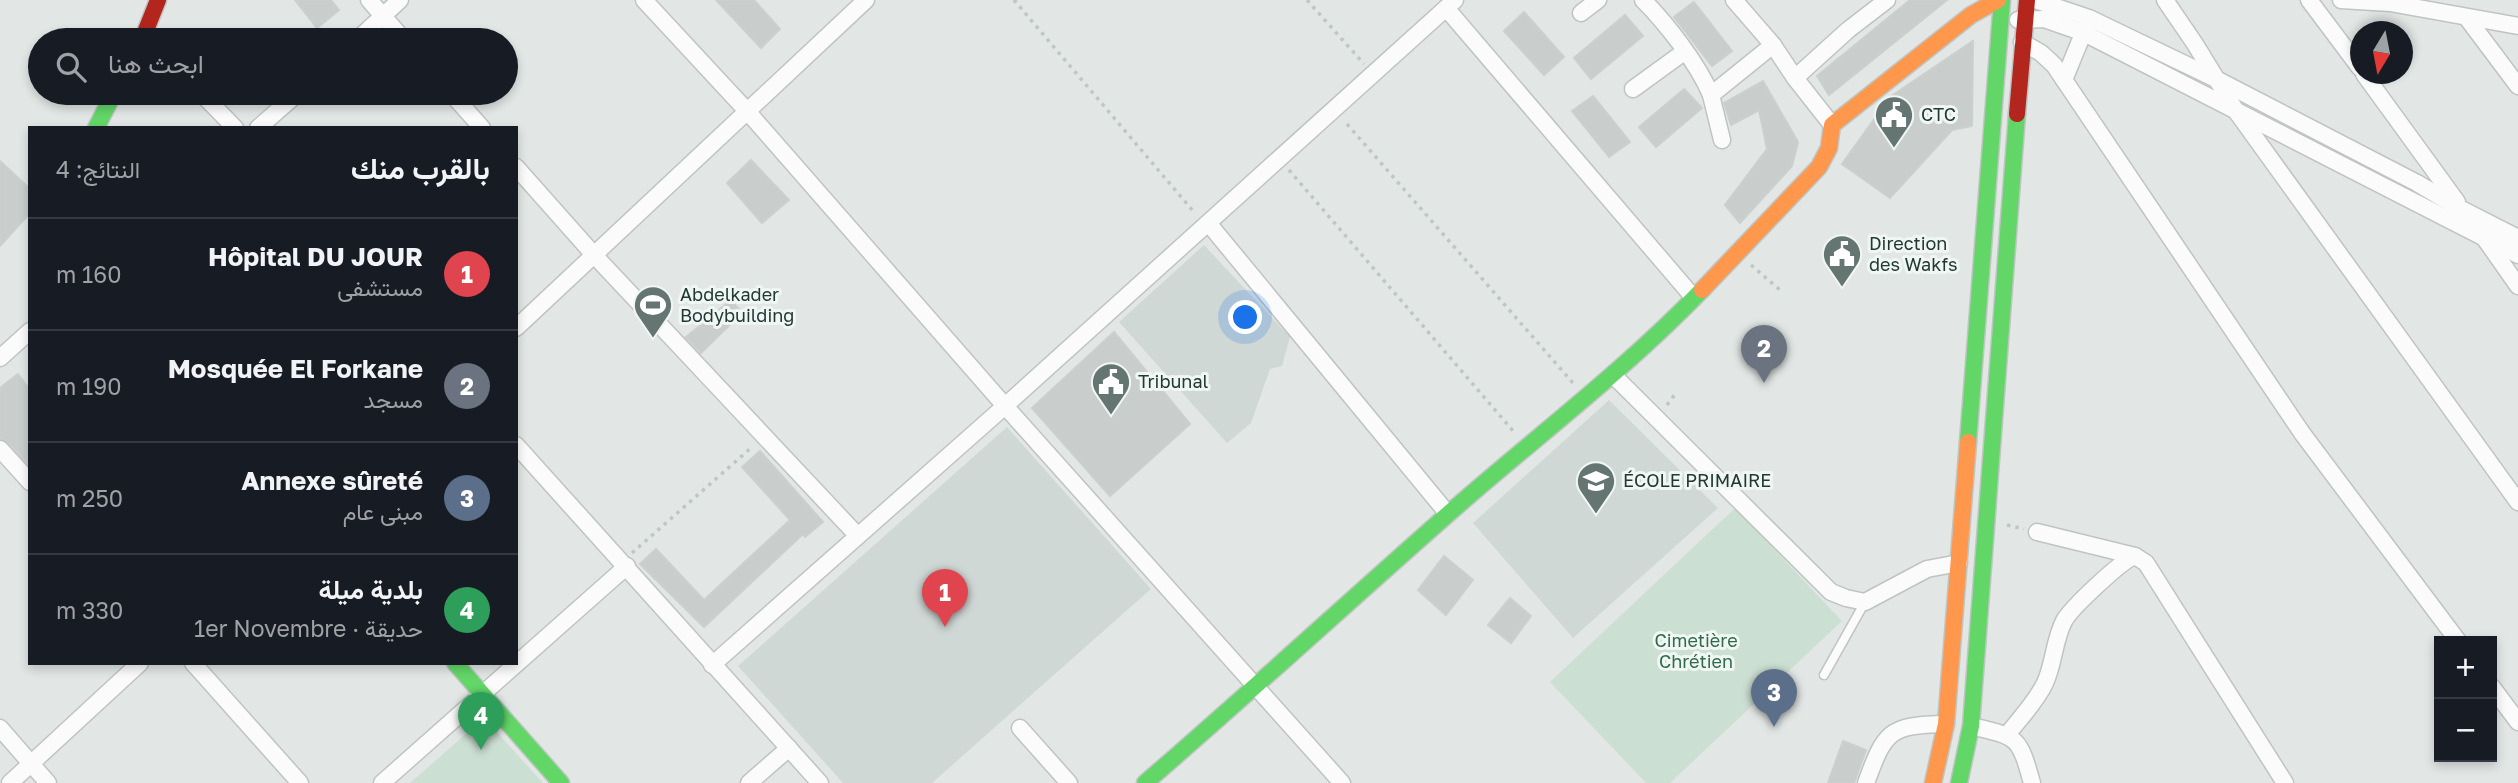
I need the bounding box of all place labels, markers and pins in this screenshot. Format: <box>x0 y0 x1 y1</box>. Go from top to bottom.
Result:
public building icon: CTC <box>1873 94 1915 149</box>
place label: CTC <box>1921 103 1956 125</box>
place label: Direction des Wakfs <box>1869 232 1958 275</box>
public building icon: Direction des Wakfs <box>1821 233 1863 288</box>
place label: Abdelkader Bodybuilding <box>680 283 794 326</box>
sports icon: Abdelkader Bodybuilding <box>632 284 674 339</box>
pin: 2 <box>1741 325 1787 383</box>
public building icon: Tribunal <box>1090 361 1132 416</box>
place label: Tribunal <box>1138 370 1209 392</box>
school or university icon: ÉCOLE PRIMAIRE <box>1575 460 1617 515</box>
place label: ÉCOLE PRIMAIRE <box>1623 469 1771 491</box>
pin: 1 <box>922 569 968 627</box>
pin: 3 <box>1751 669 1797 727</box>
pin: 4 <box>458 692 504 750</box>

